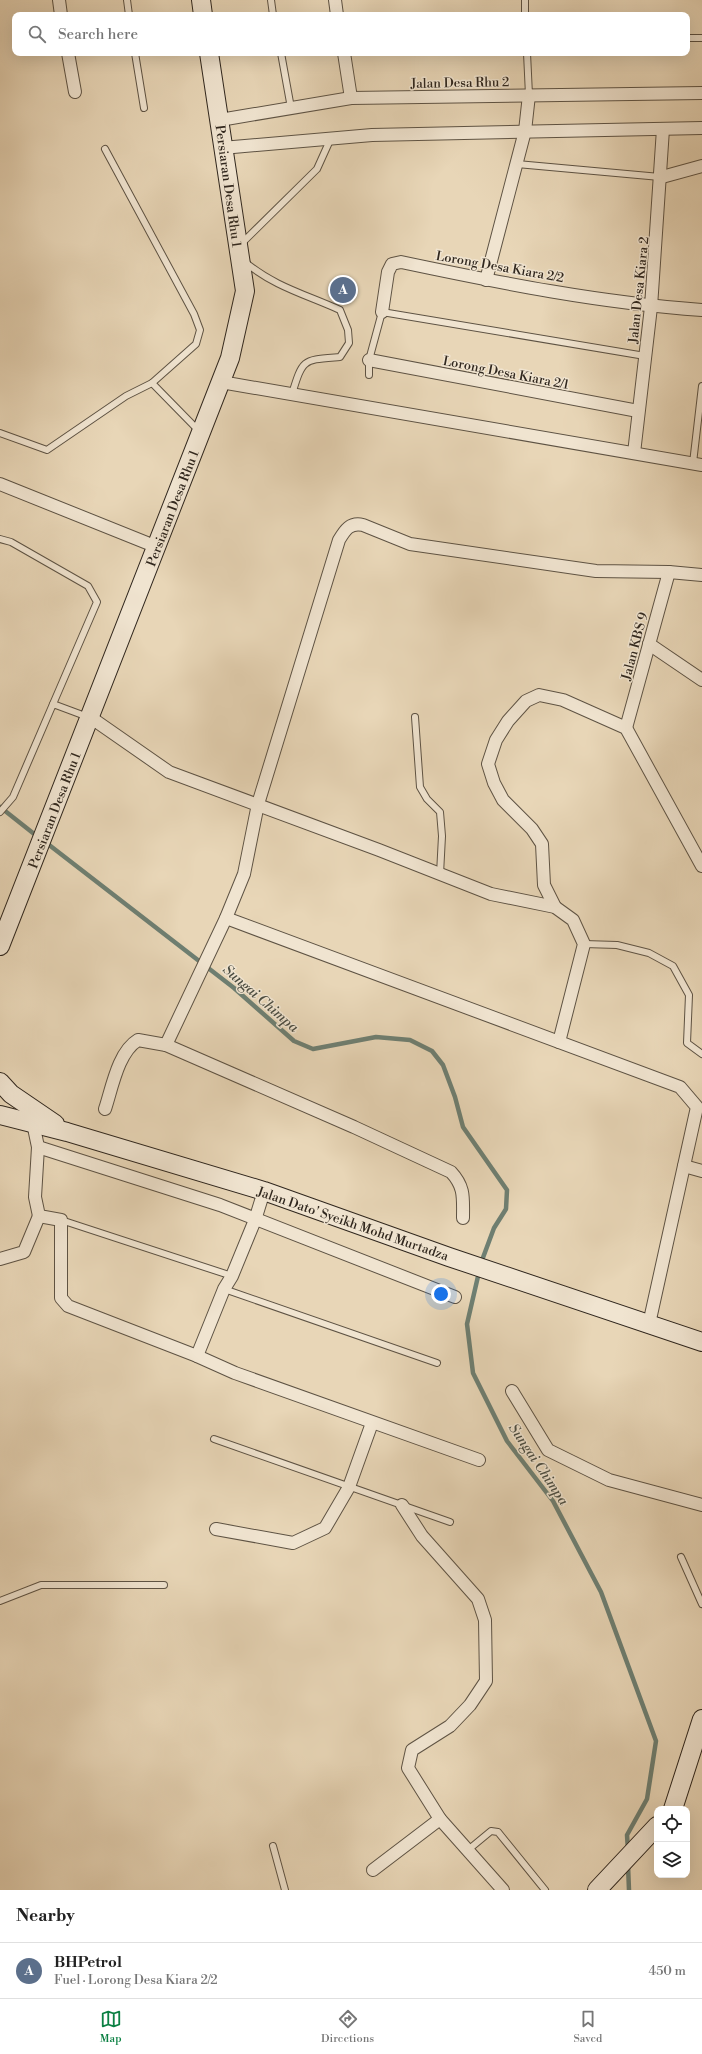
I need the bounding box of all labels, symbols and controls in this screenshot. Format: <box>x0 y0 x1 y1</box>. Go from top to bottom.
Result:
search box <box>12 12 690 56</box>
icon: search <box>26 23 48 45</box>
text: Search here <box>58 25 138 44</box>
street label: Jalan Desa Rhu 2 <box>409 74 510 92</box>
street label: Persiaran Desa Rhu 1 <box>211 124 245 249</box>
street label: Jalan Desa Kiara 2 <box>625 236 653 345</box>
street label: Lorong Desa Kiara 2/2 <box>434 248 565 286</box>
pin: A <box>330 275 356 305</box>
street label: Lorong Desa Kiara 2/1 <box>441 353 571 393</box>
street label: Persiaran Desa Rhu 1 <box>143 448 203 569</box>
street label: Jalan KBS 9 <box>618 610 652 683</box>
street label: Persiaran Desa Rhu 1 <box>25 750 85 871</box>
water label: Sungai Chimpa <box>219 961 302 1037</box>
street label: Jalan Dato' Syeikh Mohd Murtadza <box>254 1183 451 1264</box>
your location <box>431 1284 451 1304</box>
water label: Sungai Chimpa <box>504 1420 572 1509</box>
map controls <box>654 1806 690 1878</box>
button: locate <box>654 1806 690 1842</box>
button: layers <box>654 1842 690 1878</box>
text: Nearby <box>16 1905 75 1927</box>
text: BHPetrol <box>54 1953 122 1972</box>
text: A <box>24 1963 34 1979</box>
text: 450 m <box>648 1963 686 1979</box>
text: Fuel · Lorong Desa Kiara 2/2 <box>54 1972 218 1988</box>
tab: Map <box>100 2008 122 2046</box>
tab: Directions <box>321 2008 374 2046</box>
tab: Saved <box>573 2008 602 2046</box>

